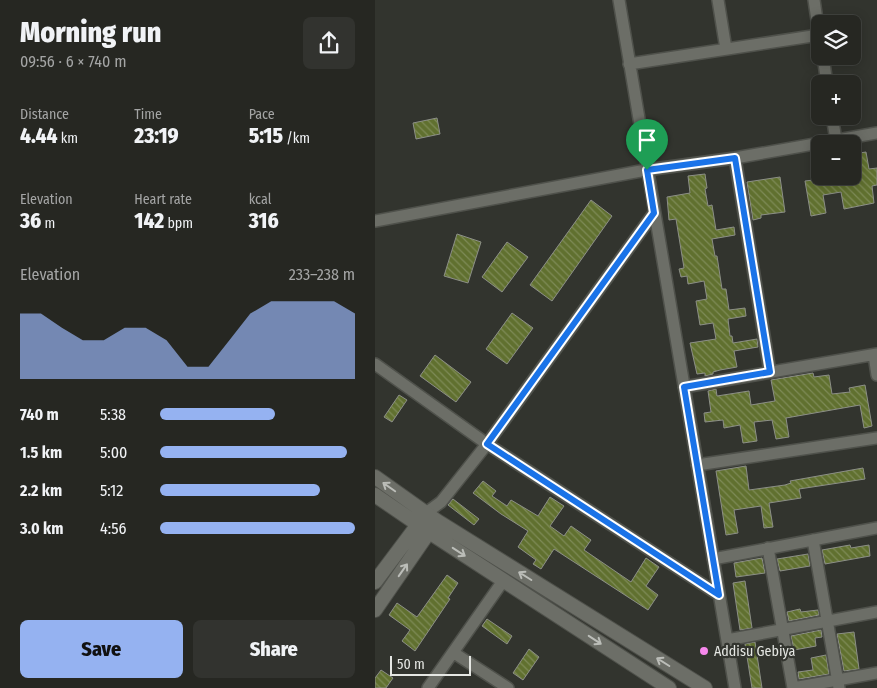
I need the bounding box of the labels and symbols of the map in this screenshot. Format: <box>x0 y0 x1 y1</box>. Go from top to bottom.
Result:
pin <box>626 119 668 170</box>
one-way arrow <box>382 482 396 492</box>
one-way arrow <box>451 547 465 557</box>
one-way arrow <box>398 563 408 577</box>
one-way arrow <box>519 571 533 581</box>
one-way arrow <box>588 635 602 646</box>
place label: Addisu Gebiya <box>714 643 795 660</box>
marker: Addisu Gebiya <box>698 645 710 657</box>
scale bar <box>390 653 471 676</box>
one-way arrow <box>657 657 671 667</box>

